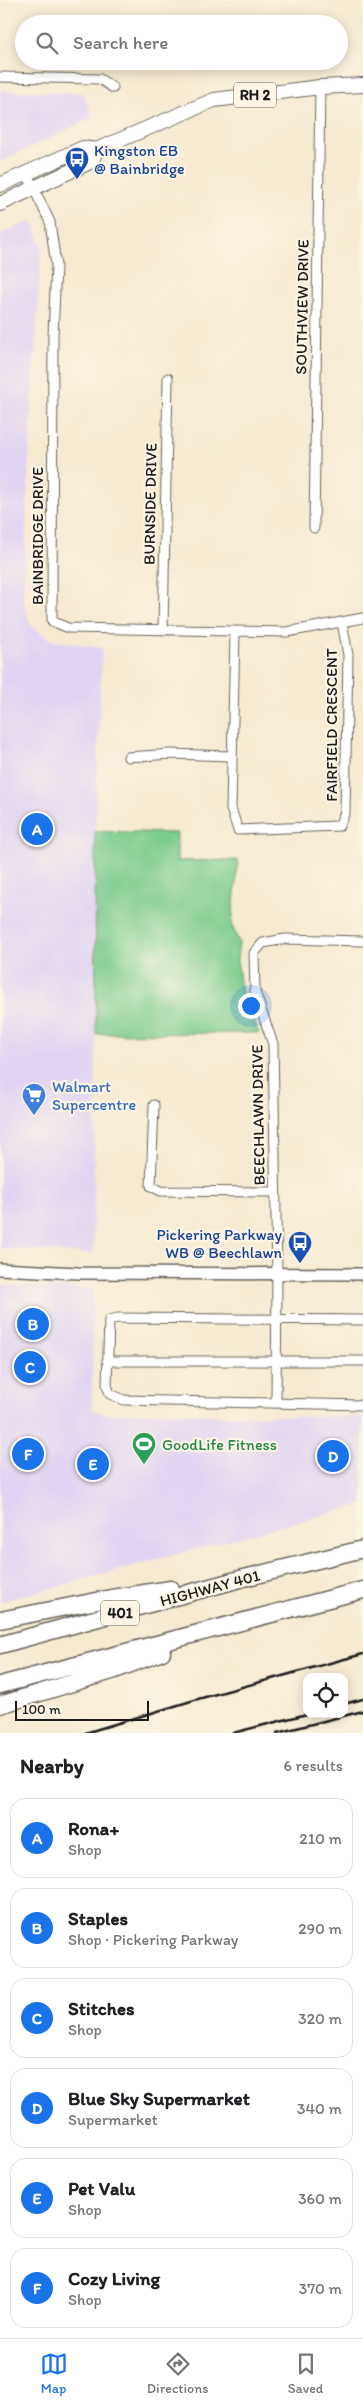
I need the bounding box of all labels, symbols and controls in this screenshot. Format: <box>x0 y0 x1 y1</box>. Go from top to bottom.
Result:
search box <box>15 15 348 70</box>
icon: search <box>33 29 61 57</box>
text: Search here <box>73 31 168 54</box>
road number: RH 2 <box>234 82 276 108</box>
place label: Kingston EB @ Bainbridge <box>94 141 185 178</box>
bus stop icon: Kingston EB @ Bainbridge <box>64 146 90 180</box>
street label: SOUTHVIEW DRIVE <box>291 239 313 375</box>
street label: BURNSIDE DRIVE <box>139 443 161 565</box>
street label: BAINBRIDGE DRIVE <box>28 467 47 605</box>
street label: FAIRFIELD CRESCENT <box>322 648 341 802</box>
pin: A <box>21 810 53 848</box>
your location <box>238 993 264 1019</box>
street label: BEECHLAWN DRIVE <box>247 1044 269 1186</box>
place label: Walmart Supercentre <box>52 1077 136 1114</box>
supermarket icon: Walmart Supercentre <box>21 1082 47 1116</box>
place label: Pickering Parkway WB @ Beechlawn <box>156 1225 282 1262</box>
bus stop icon: Pickering Parkway WB @ Beechlawn <box>287 1230 313 1264</box>
pin: B <box>17 1305 49 1343</box>
pin: C <box>14 1348 46 1386</box>
sports icon: GoodLife Fitness <box>131 1431 157 1465</box>
pin: F <box>12 1435 44 1473</box>
place label: GoodLife Fitness <box>162 1435 277 1454</box>
pin: D <box>317 1437 349 1475</box>
pin: E <box>77 1445 109 1483</box>
street label: HIGHWAY 401 <box>158 1565 263 1610</box>
road number: 401 <box>101 1600 139 1626</box>
map controls <box>303 1673 348 1718</box>
button: locate <box>303 1673 348 1718</box>
scale bar <box>15 1698 149 1721</box>
text: 100 m <box>22 1701 61 1718</box>
text: Nearby <box>20 1753 84 1778</box>
text: 6 results <box>283 1756 343 1775</box>
text: Rona+ <box>68 1817 119 1840</box>
text: A <box>32 1829 42 1848</box>
text: 210 m <box>299 1829 342 1848</box>
text: Shop <box>68 1840 102 1859</box>
text: Staples <box>68 1907 128 1930</box>
text: B <box>32 1919 42 1938</box>
text: 290 m <box>298 1919 342 1938</box>
text: Shop · Pickering Parkway <box>68 1930 238 1949</box>
text: Stitches <box>68 1997 134 2020</box>
text: C <box>32 2009 42 2028</box>
text: 320 m <box>298 2009 342 2028</box>
text: Shop <box>68 2020 102 2039</box>
text: Blue Sky Supermarket <box>68 2087 250 2110</box>
text: D <box>32 2099 42 2118</box>
text: 340 m <box>297 2099 342 2118</box>
text: Supermarket <box>68 2110 158 2129</box>
text: Pet Valu <box>68 2177 135 2200</box>
text: E <box>33 2189 41 2208</box>
text: 360 m <box>298 2189 342 2208</box>
text: Shop <box>68 2200 102 2219</box>
text: Cozy Living <box>68 2267 160 2290</box>
text: F <box>33 2279 41 2298</box>
text: 370 m <box>298 2279 342 2298</box>
text: Shop <box>68 2290 102 2309</box>
tab: Map <box>40 2350 68 2397</box>
tab: Directions <box>147 2350 208 2397</box>
tab: Saved <box>288 2350 323 2397</box>

